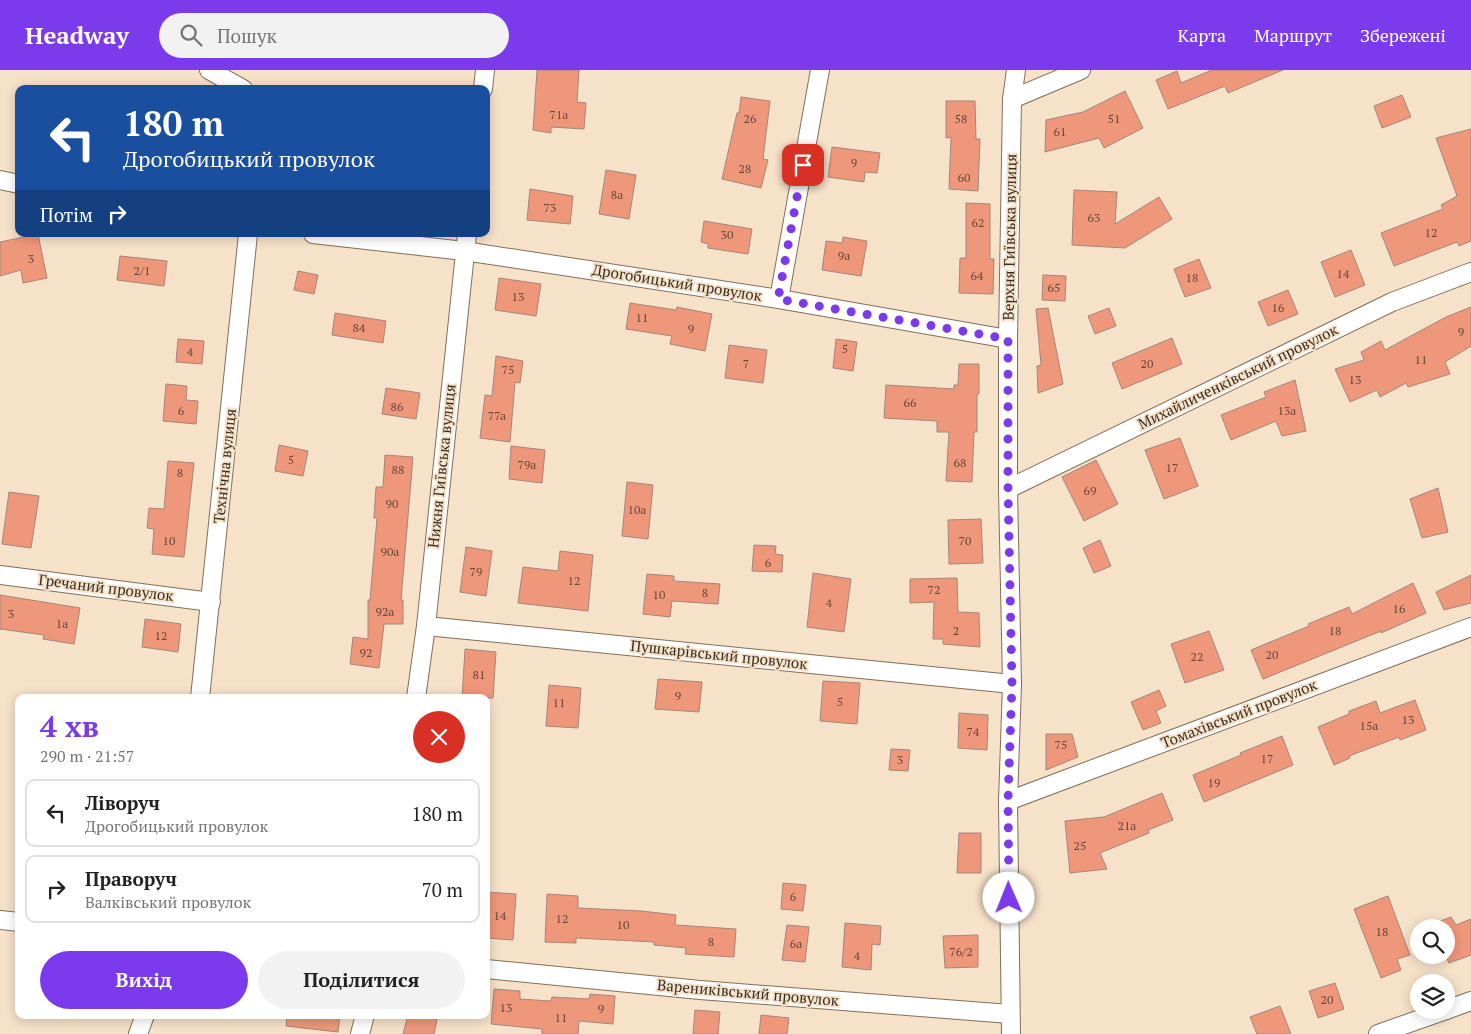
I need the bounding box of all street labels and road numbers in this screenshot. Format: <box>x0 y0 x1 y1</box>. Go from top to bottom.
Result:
street label: Верхня Гиївська вулиця <box>998 153 1020 321</box>
street label: Дрогобицький провулок <box>591 259 764 305</box>
street label: Михайличенківський провулок <box>1134 318 1342 433</box>
street label: Нижня Гиївська вулиця <box>422 383 460 549</box>
street label: Технічна вулиця <box>208 407 240 524</box>
street label: Гречаний провулок <box>38 569 176 605</box>
street label: Пушкарівський провулок <box>630 635 809 673</box>
street label: Томахівський провулок <box>1158 674 1320 752</box>
street label: Варениківський провулок <box>656 974 841 1010</box>

